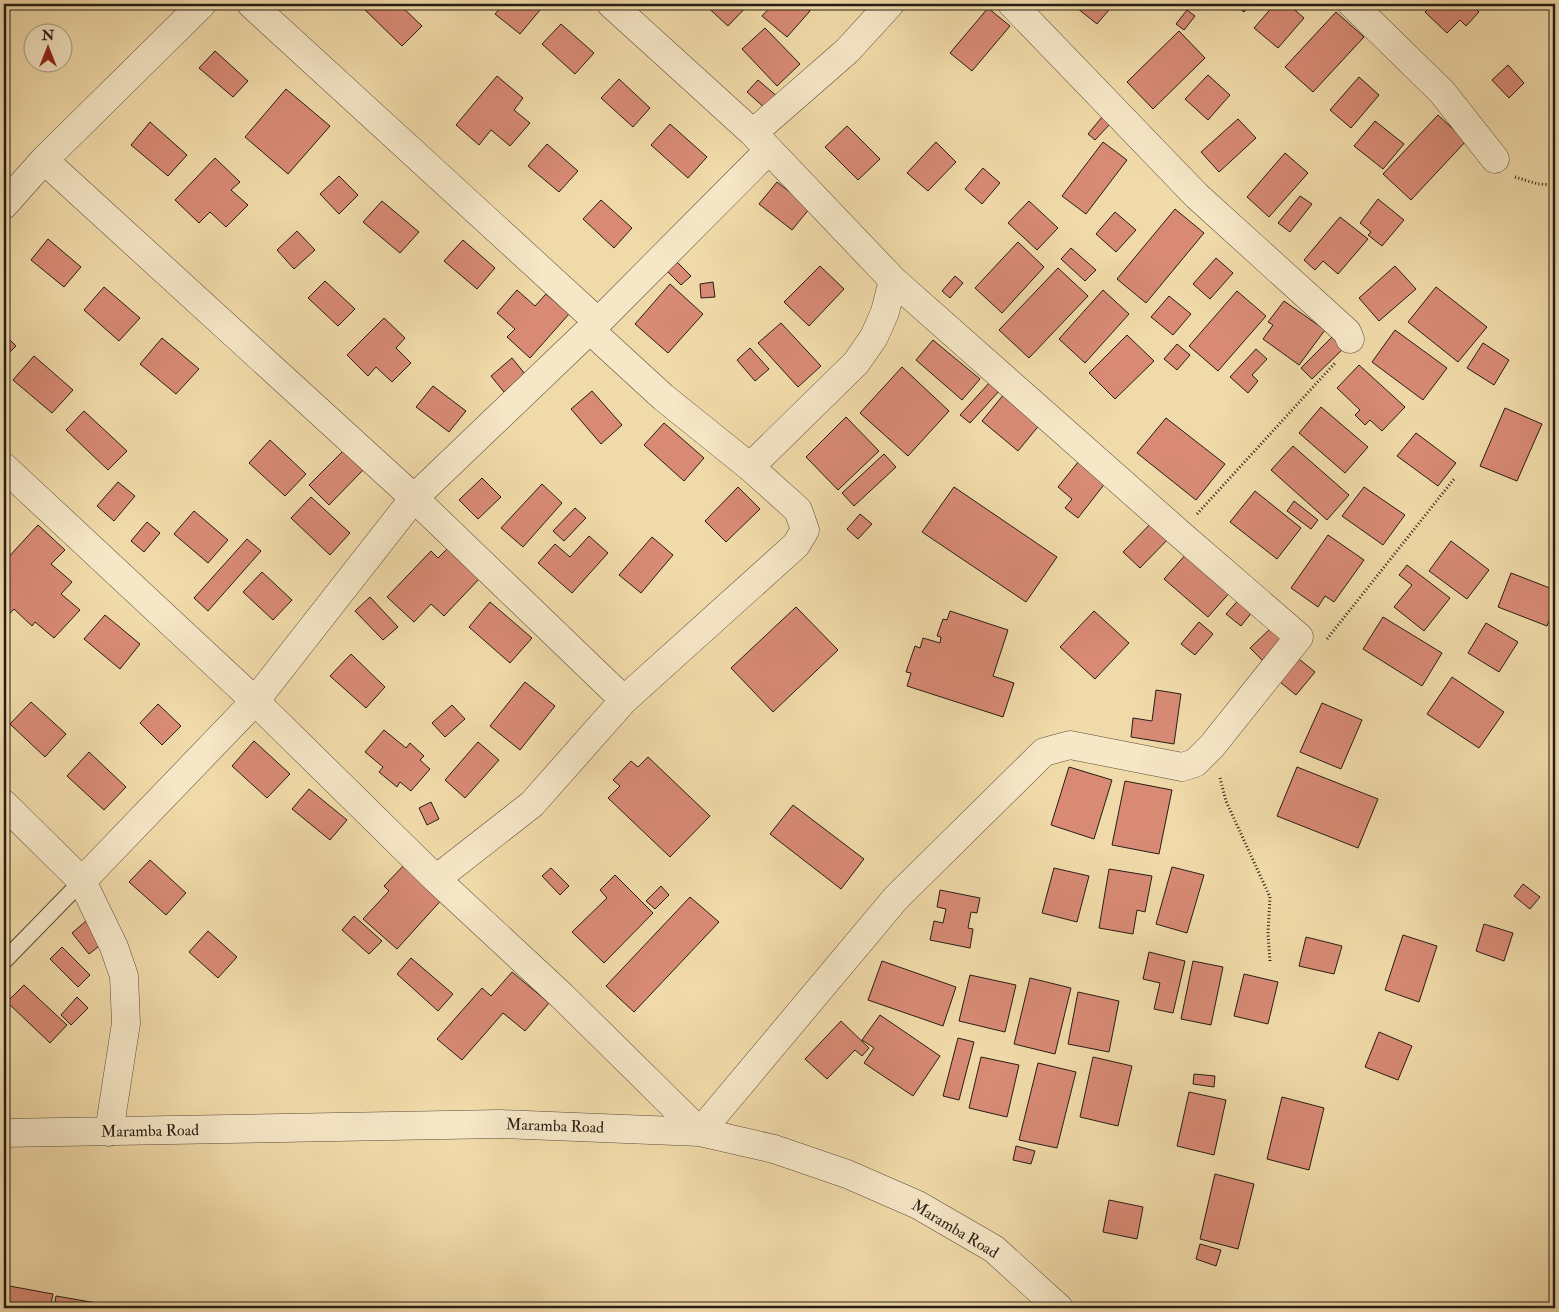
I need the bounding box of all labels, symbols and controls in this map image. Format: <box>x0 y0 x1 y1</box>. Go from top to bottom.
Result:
north arrow <box>22 22 72 72</box>
text: N <box>41 27 55 44</box>
street label: Maramba Road <box>506 1114 604 1138</box>
street label: Maramba Road <box>101 1120 199 1142</box>
street label: Maramba Road <box>908 1195 1002 1263</box>

